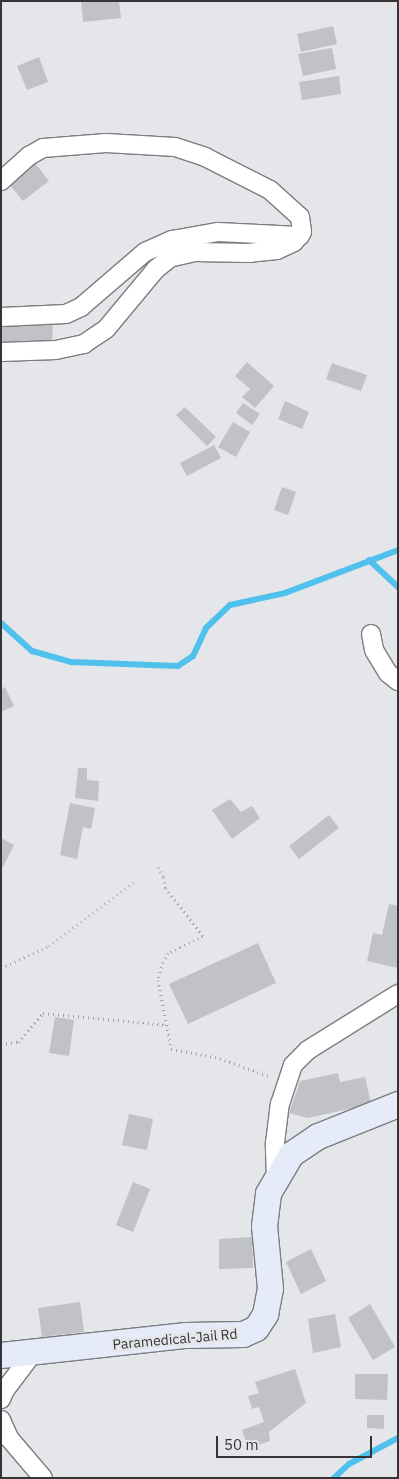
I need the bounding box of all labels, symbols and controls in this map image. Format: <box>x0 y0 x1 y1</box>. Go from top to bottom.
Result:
street label: Paramedical-Jail Rd <box>112 1325 238 1353</box>
scale bar <box>219 1426 375 1458</box>
text: 50 m <box>224 1435 259 1454</box>

